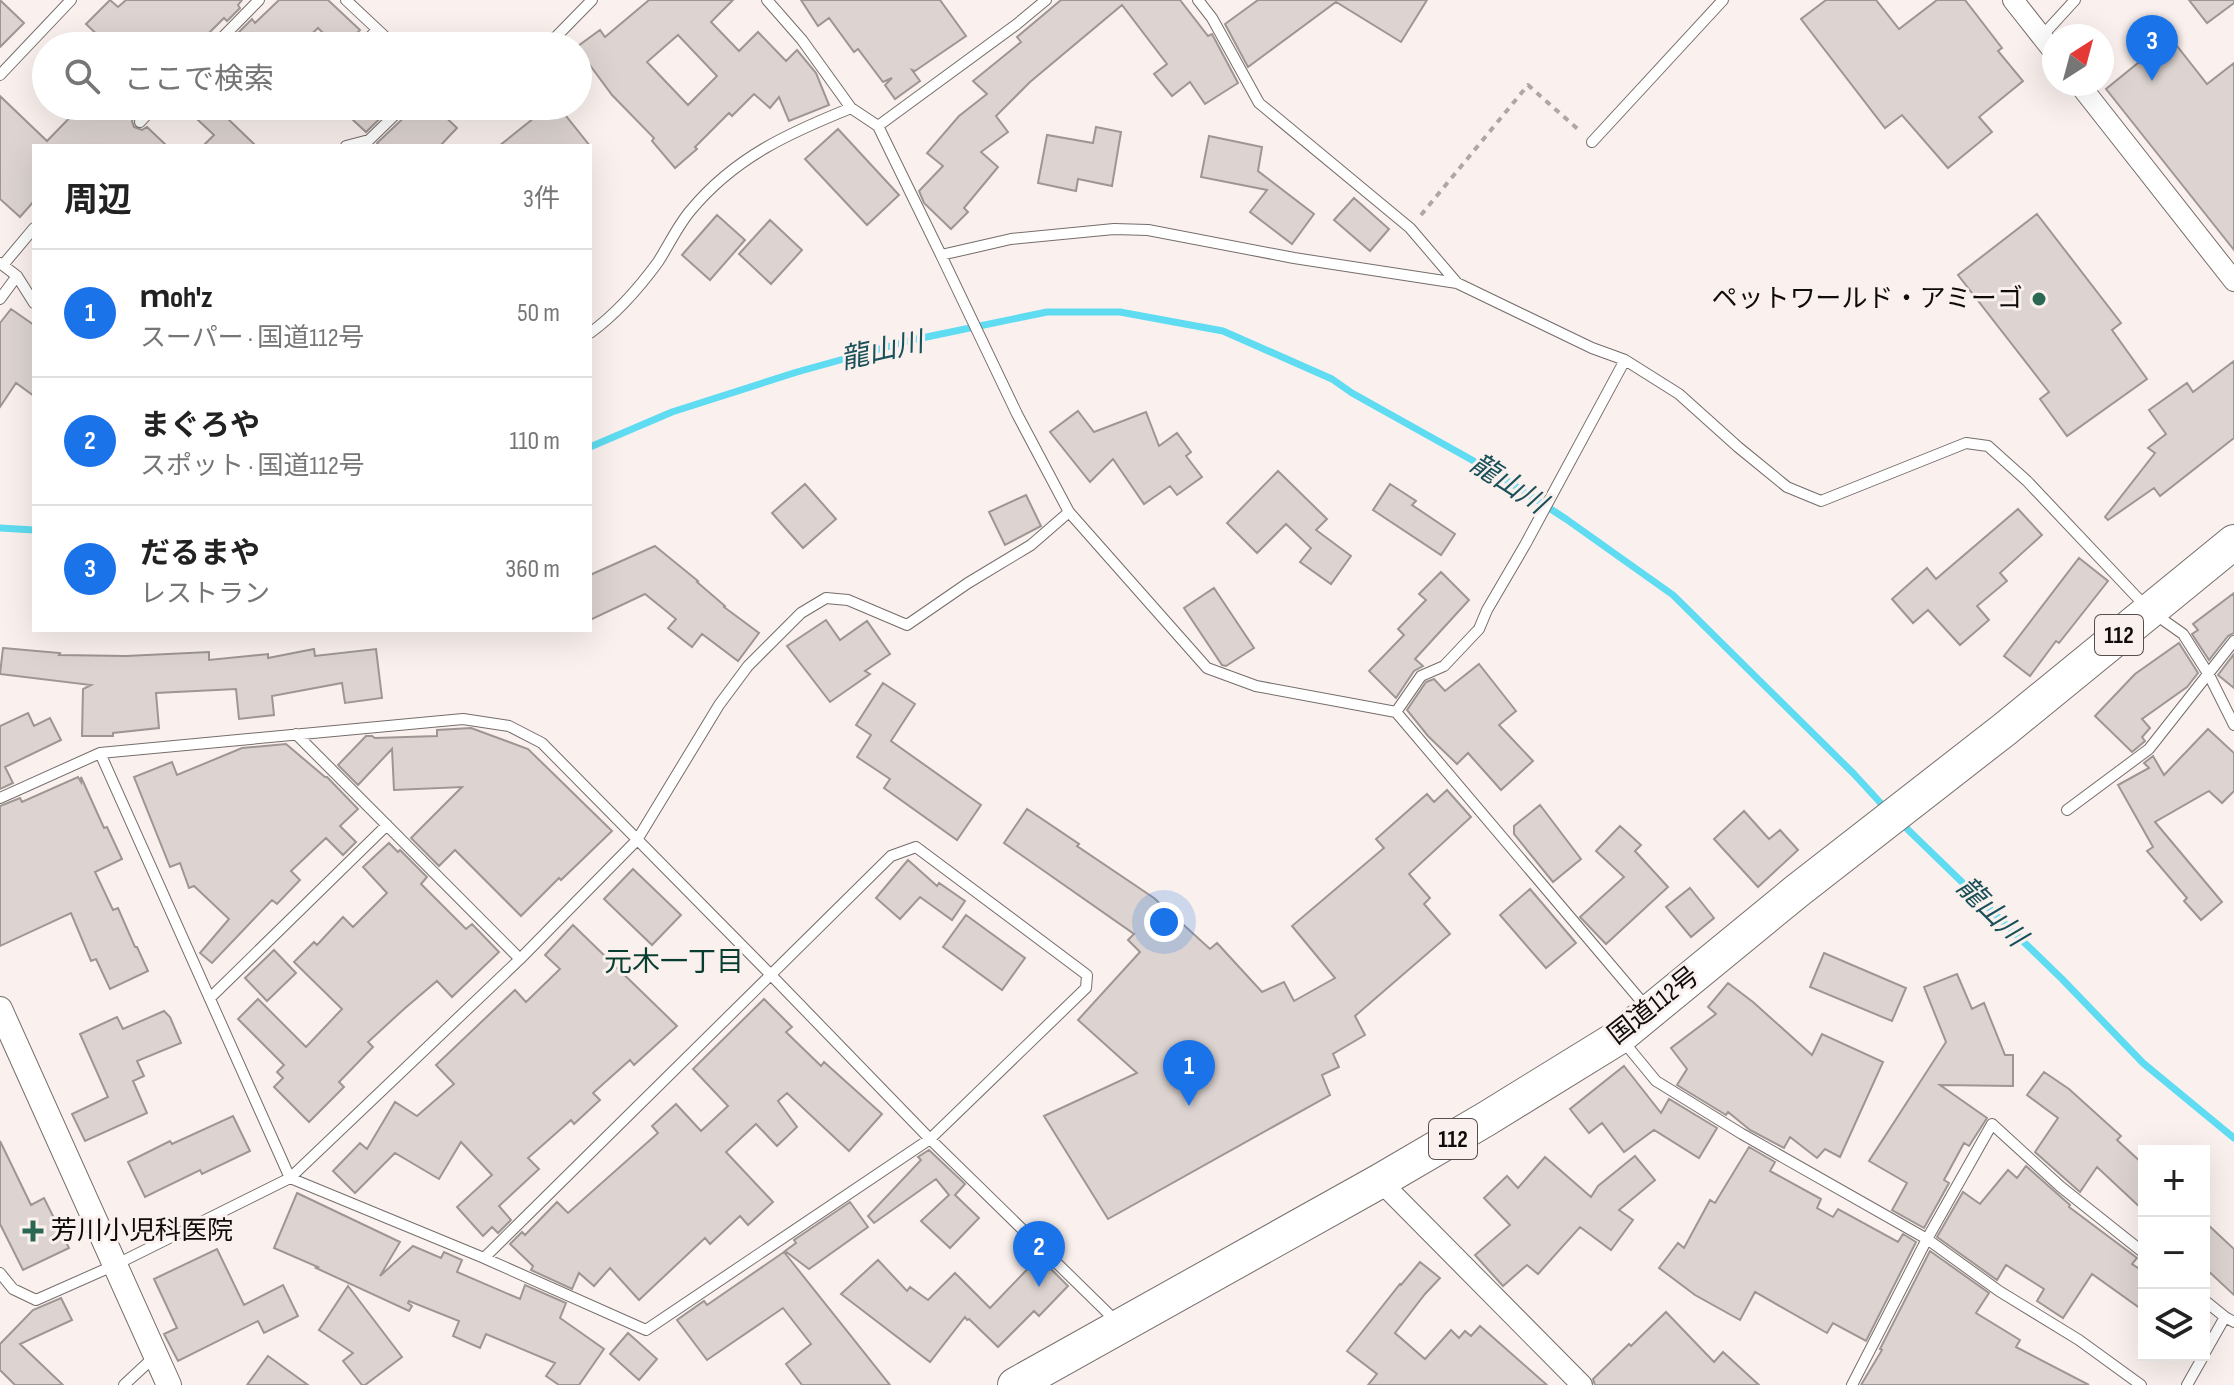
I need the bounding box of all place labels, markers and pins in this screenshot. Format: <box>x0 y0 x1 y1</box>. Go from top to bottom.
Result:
pin: 3 <box>2126 15 2178 81</box>
place label: ペットワールド・アミーゴ <box>1712 284 2023 315</box>
marker: ペットワールド・アミーゴ <box>2030 290 2048 308</box>
pin: 1 <box>1163 1040 1215 1106</box>
place label: 芳川小児科医院 <box>51 1216 233 1247</box>
marker: 芳川小児科医院 <box>22 1220 44 1242</box>
pin: 2 <box>1013 1221 1065 1287</box>

